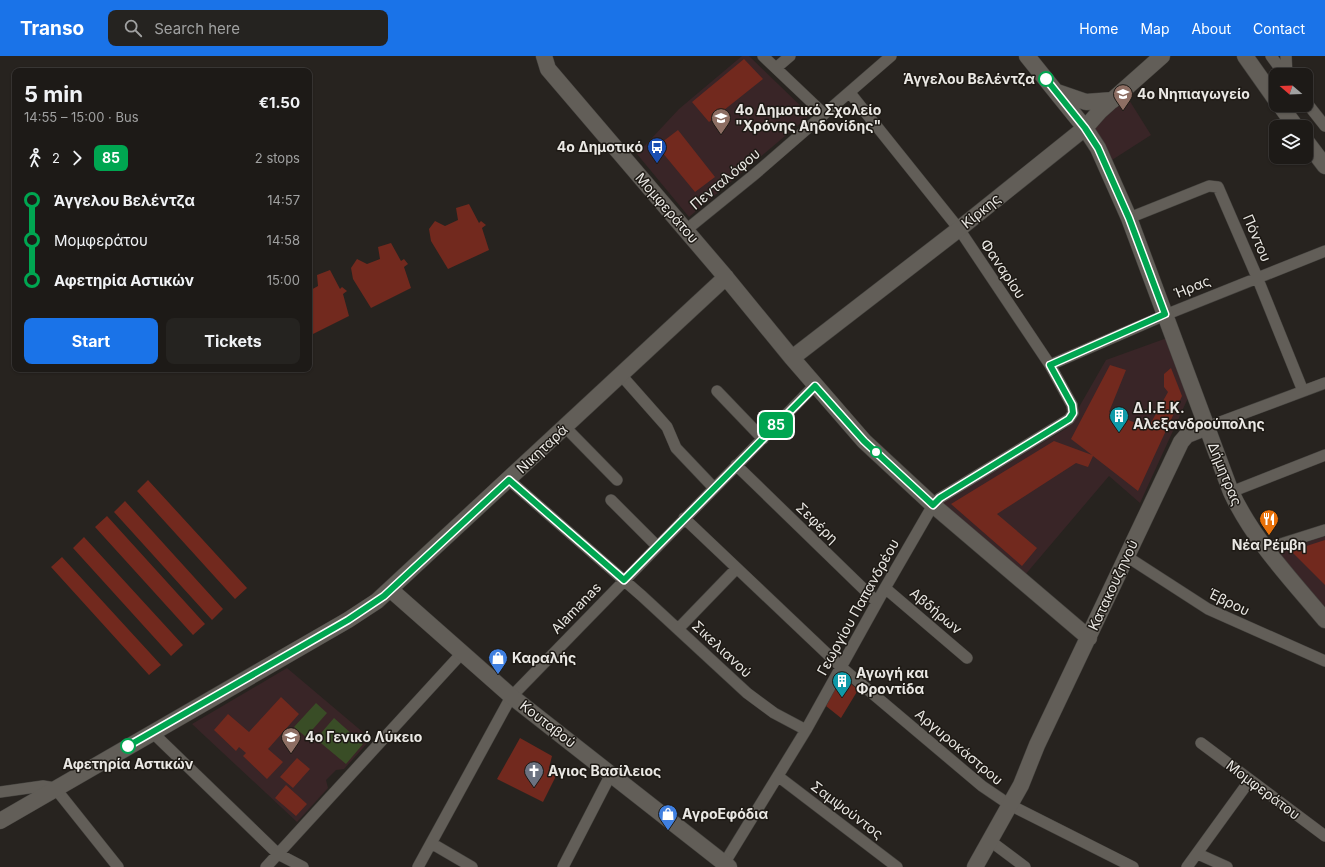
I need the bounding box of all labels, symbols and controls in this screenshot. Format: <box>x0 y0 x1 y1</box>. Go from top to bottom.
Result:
search box <box>108 10 388 46</box>
text: Transo <box>20 17 84 40</box>
icon: search <box>122 17 144 39</box>
text: Search here <box>154 19 240 38</box>
text: Home <box>1079 20 1118 37</box>
text: Map <box>1140 20 1170 37</box>
text: About <box>1192 20 1231 37</box>
text: Contact <box>1253 20 1305 37</box>
north arrow <box>1269 68 1313 112</box>
map controls <box>1269 68 1313 164</box>
place label: Άγγελου Βελέντζα <box>903 70 1035 87</box>
marker: Άγγελου Βελέντζα <box>1038 71 1054 87</box>
text: 5 min <box>24 81 83 107</box>
school or university icon: 4ο Νηπιαγωγείο <box>1112 83 1134 111</box>
place label: 4ο Νηπιαγωγείο <box>1137 85 1250 102</box>
text: €1.50 <box>259 93 300 112</box>
place label: 4ο Δημοτικό Σχολείο "Χρόνης Αηδονίδης" <box>735 101 882 134</box>
school or university icon: 4ο Δημοτικό Σχολείο "Χρόνης Αηδονίδης" <box>710 107 732 135</box>
text: 14:55 – 15:00 · Bus <box>24 109 139 125</box>
button: layers <box>1269 120 1313 164</box>
bus stop icon: 4ο Δημοτικό <box>646 136 668 164</box>
place label: 4ο Δημοτικό <box>557 138 643 155</box>
street label: Πενταλόφου <box>686 144 763 213</box>
icon: walk <box>24 147 46 169</box>
icon: forward <box>66 147 88 169</box>
text: 85 <box>102 149 120 166</box>
text: 2 <box>52 150 60 166</box>
text: 2 stops <box>255 150 300 166</box>
street label: Μομφεράτου <box>632 169 703 246</box>
street label: Κίρκης <box>958 190 1004 232</box>
text: Άγγελου Βελέντζα <box>54 191 195 210</box>
text: 14:57 <box>267 192 300 208</box>
street label: Πόντου <box>1240 212 1275 264</box>
text: Μομφεράτου <box>54 231 148 250</box>
text: 14:58 <box>267 232 300 248</box>
street label: Φαναρίου <box>977 236 1029 302</box>
text: Αφετηρία Αστικών <box>54 271 194 290</box>
street label: Ήρας <box>1171 271 1213 302</box>
text: 15:00 <box>267 272 300 288</box>
button: Start <box>24 318 158 364</box>
button: Tickets <box>166 318 300 364</box>
place label: Δ.Ι.Ε.Κ. Αλεξανδρούπολης <box>1133 399 1265 432</box>
building icon: Δ.Ι.Ε.Κ. Αλεξανδρούπολης <box>1108 405 1130 433</box>
line badge: 85 <box>758 412 794 438</box>
text: 85 <box>767 416 785 433</box>
street label: Νικηταρά <box>513 421 571 477</box>
street label: Δήμητρας <box>1205 440 1246 508</box>
unlabelled marker <box>870 446 882 458</box>
street label: Σεφέρη <box>793 499 842 547</box>
restaurant icon: Νέα Ρέμβη <box>1258 508 1280 536</box>
street label: Γεωργίου Παπανδρέου <box>813 536 902 678</box>
place label: Νέα Ρέμβη <box>1232 536 1306 553</box>
street label: Κατακουζηνού <box>1084 537 1141 633</box>
street label: Alamanas <box>547 579 604 637</box>
street label: Αβδήρων <box>907 584 966 637</box>
street label: Έβρου <box>1206 584 1253 619</box>
street label: Σικελιανού <box>689 617 756 680</box>
shop icon: Καραλής <box>487 647 509 675</box>
place label: Καραλής <box>512 649 576 666</box>
place label: Αγωγή και Φροντίδα <box>856 664 929 697</box>
building icon: Αγωγή και Φροντίδα <box>831 670 853 698</box>
street label: Κουταβού <box>517 697 580 751</box>
street label: Αργυροκάστρου <box>912 705 1007 788</box>
school or university icon: 4ο Γενικό Λύκειο <box>280 726 302 754</box>
place label: 4ο Γενικό Λύκειο <box>305 728 423 745</box>
marker: Αφετηρία Αστικών <box>120 738 136 754</box>
place label: Αφετηρία Αστικών <box>63 755 194 772</box>
street label: Μομφεράτου <box>1223 756 1303 823</box>
church icon: Αγιος Βασίλειος <box>523 760 545 788</box>
place label: Αγιος Βασίλειος <box>548 762 661 779</box>
street label: Σαμψούντος <box>808 777 887 842</box>
shop icon: ΑγροΕφόδια <box>657 803 679 831</box>
place label: ΑγροΕφόδια <box>682 805 769 822</box>

